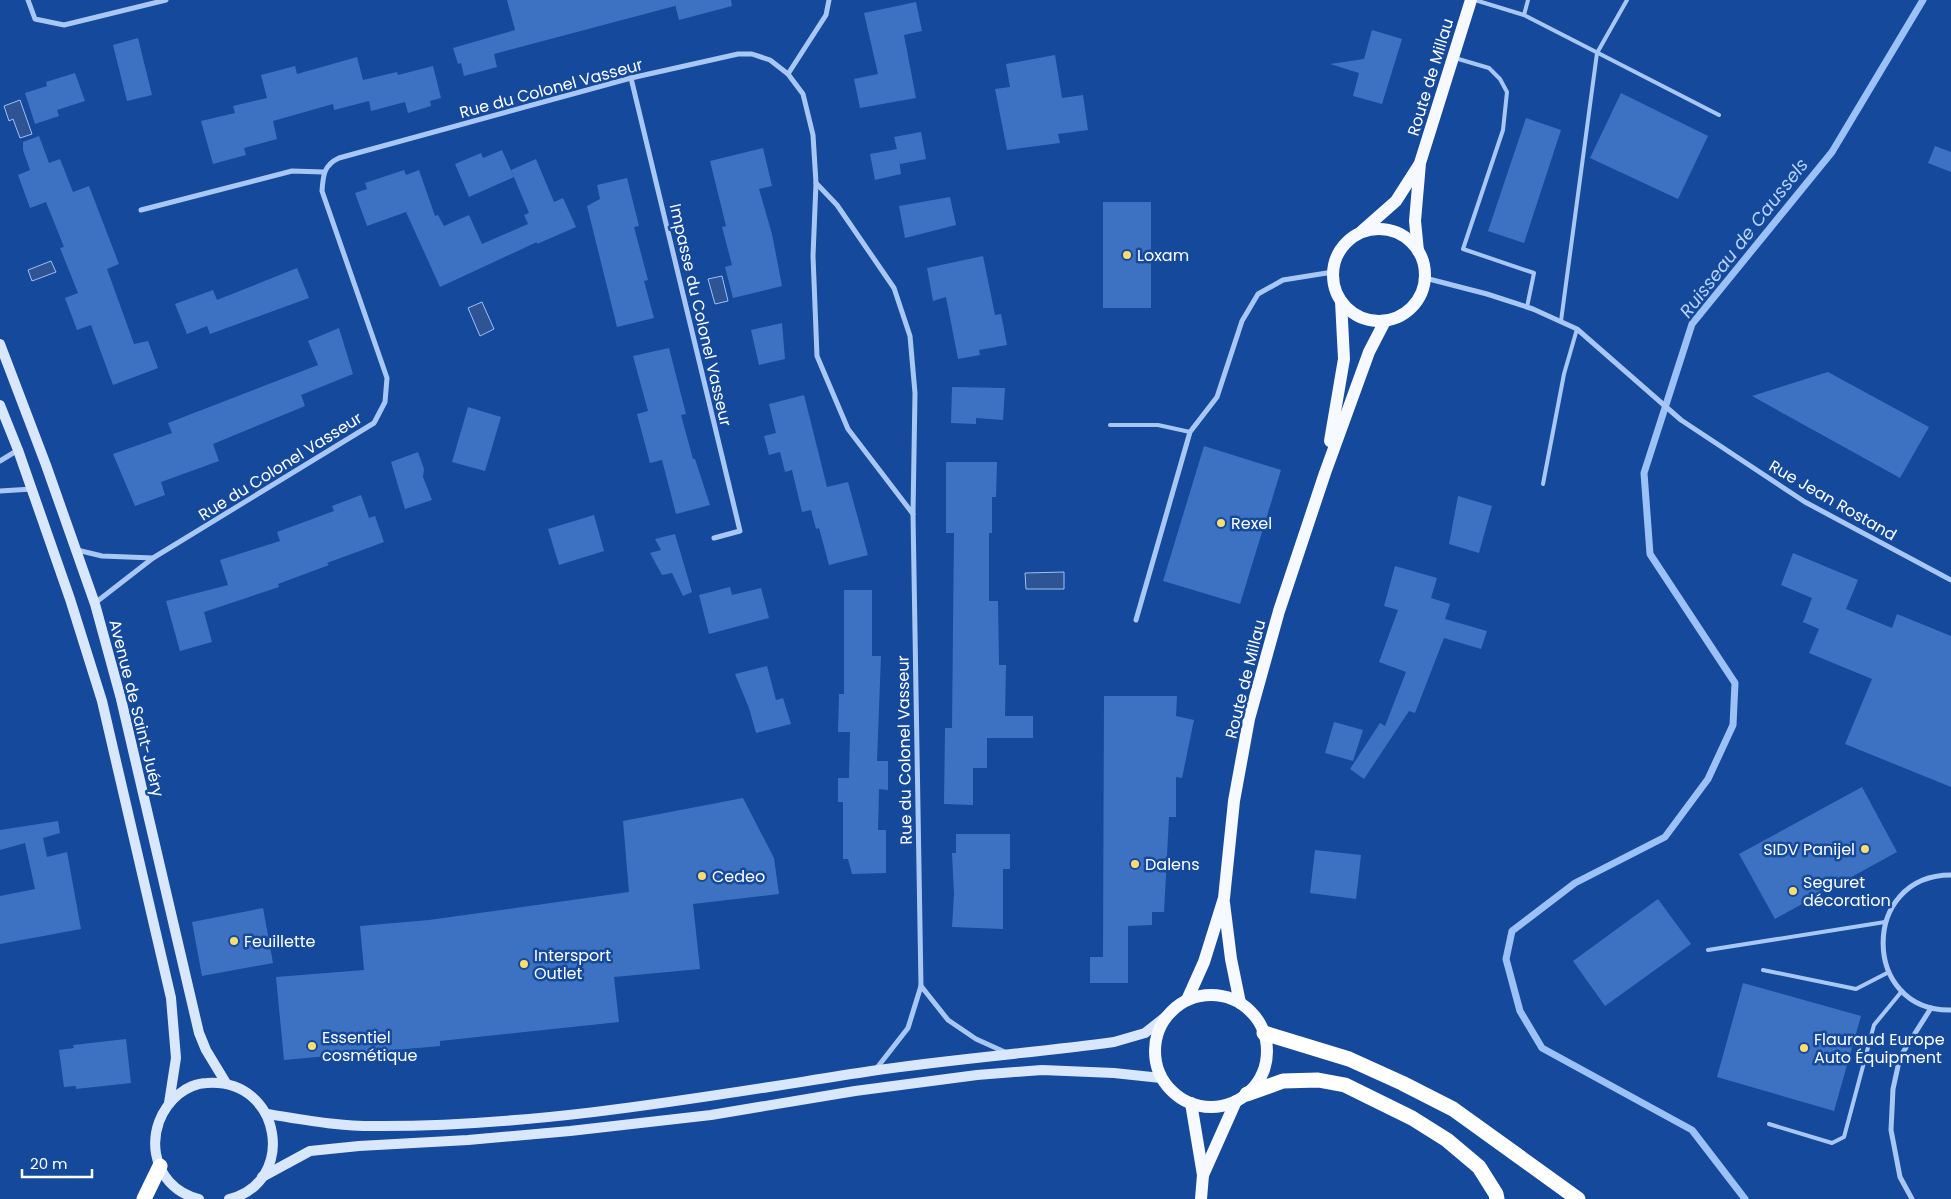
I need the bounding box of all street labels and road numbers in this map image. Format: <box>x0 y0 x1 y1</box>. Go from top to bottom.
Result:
street label: Route de Millau <box>1402 16 1459 139</box>
street label: Rue du Colonel Vasseur <box>457 53 645 124</box>
street label: Impasse du Colonel Vasseur <box>664 202 737 429</box>
street label: Rue du Colonel Vasseur <box>194 407 367 526</box>
street label: Rue Jean Rostand <box>1765 454 1901 546</box>
street label: Avenue de Saint-Juéry <box>103 617 170 799</box>
street label: Route de Millau <box>1220 617 1271 741</box>
street label: Rue du Colonel Vasseur <box>891 655 918 845</box>

